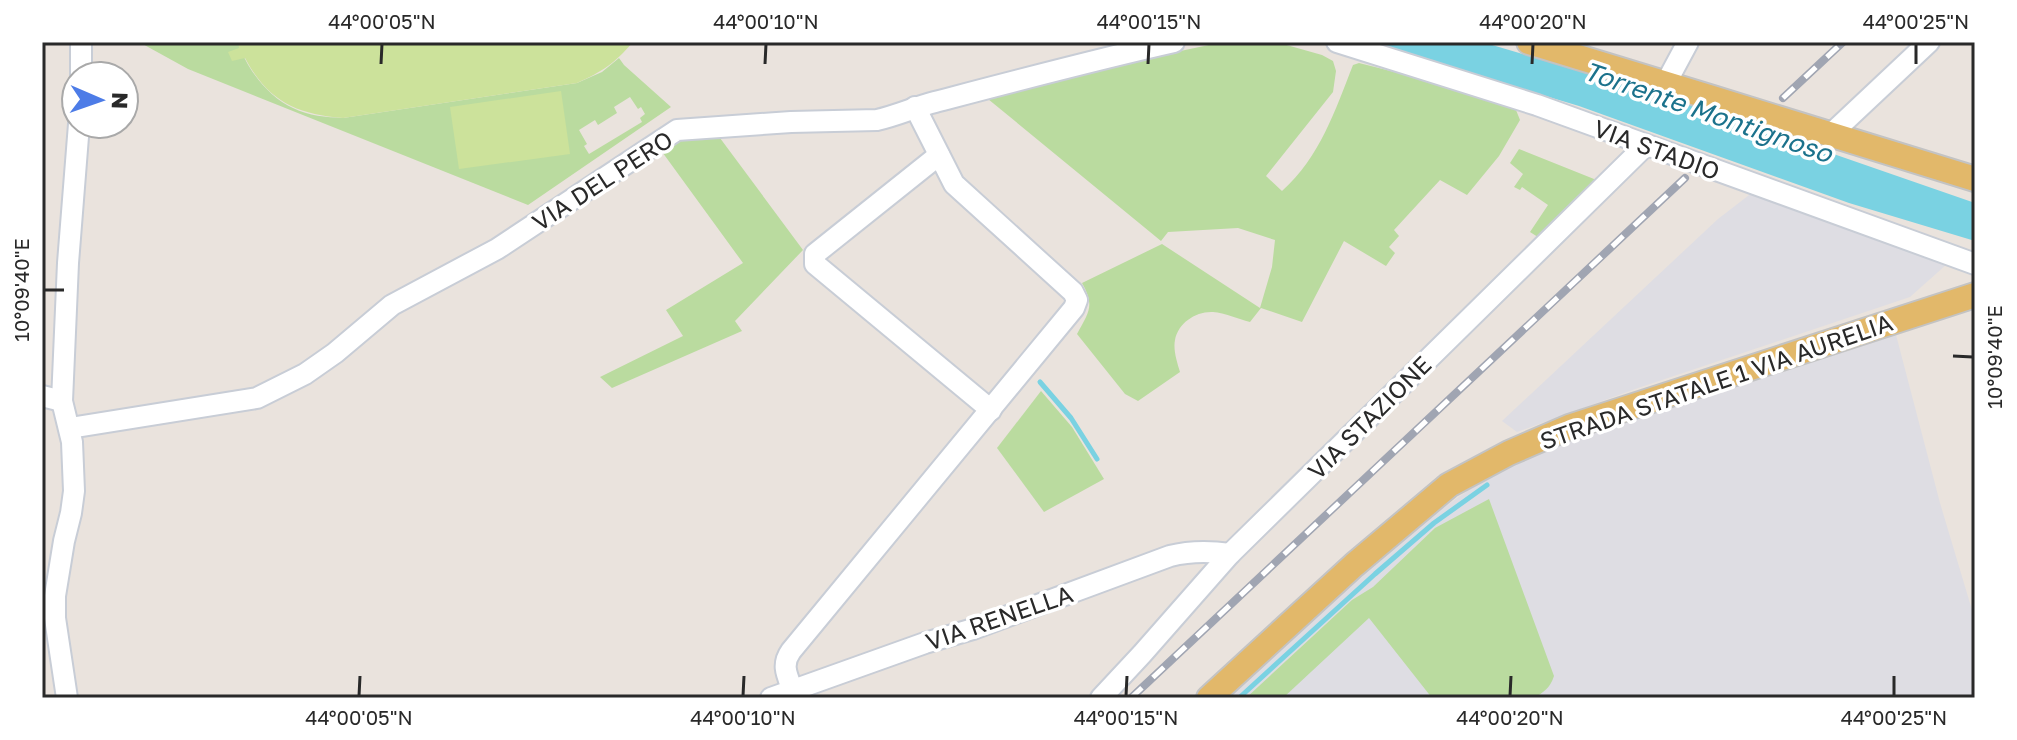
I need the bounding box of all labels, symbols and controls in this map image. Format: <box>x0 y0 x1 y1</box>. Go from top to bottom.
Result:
text: 44°00'05"N <box>328 9 436 33</box>
text: 44°00'10"N <box>713 9 819 33</box>
text: 44°00'15"N <box>1097 9 1201 33</box>
text: 44°00'20"N <box>1479 9 1587 33</box>
text: 44°00'25"N <box>1863 9 1969 33</box>
water label: Torrente Montignoso <box>1580 55 1837 169</box>
north arrow <box>60 60 140 140</box>
text: N <box>107 92 134 110</box>
street label: VIA STADIO <box>1590 113 1724 185</box>
street label: VIA DEL PERO <box>526 124 678 236</box>
text: 10°09'40"E <box>9 238 33 342</box>
text: 10°09'40"E <box>1982 305 2006 409</box>
street label: STRADA STATALE 1 VIA AURELIA <box>1536 307 1896 455</box>
street label: VIA STAZIONE <box>1301 349 1437 485</box>
street label: VIA RENELLA <box>922 578 1076 656</box>
text: 44°00'05"N <box>305 705 413 729</box>
text: 44°00'10"N <box>690 705 796 729</box>
text: 44°00'15"N <box>1074 705 1178 729</box>
text: 44°00'20"N <box>1456 705 1564 729</box>
text: 44°00'25"N <box>1841 705 1947 729</box>

